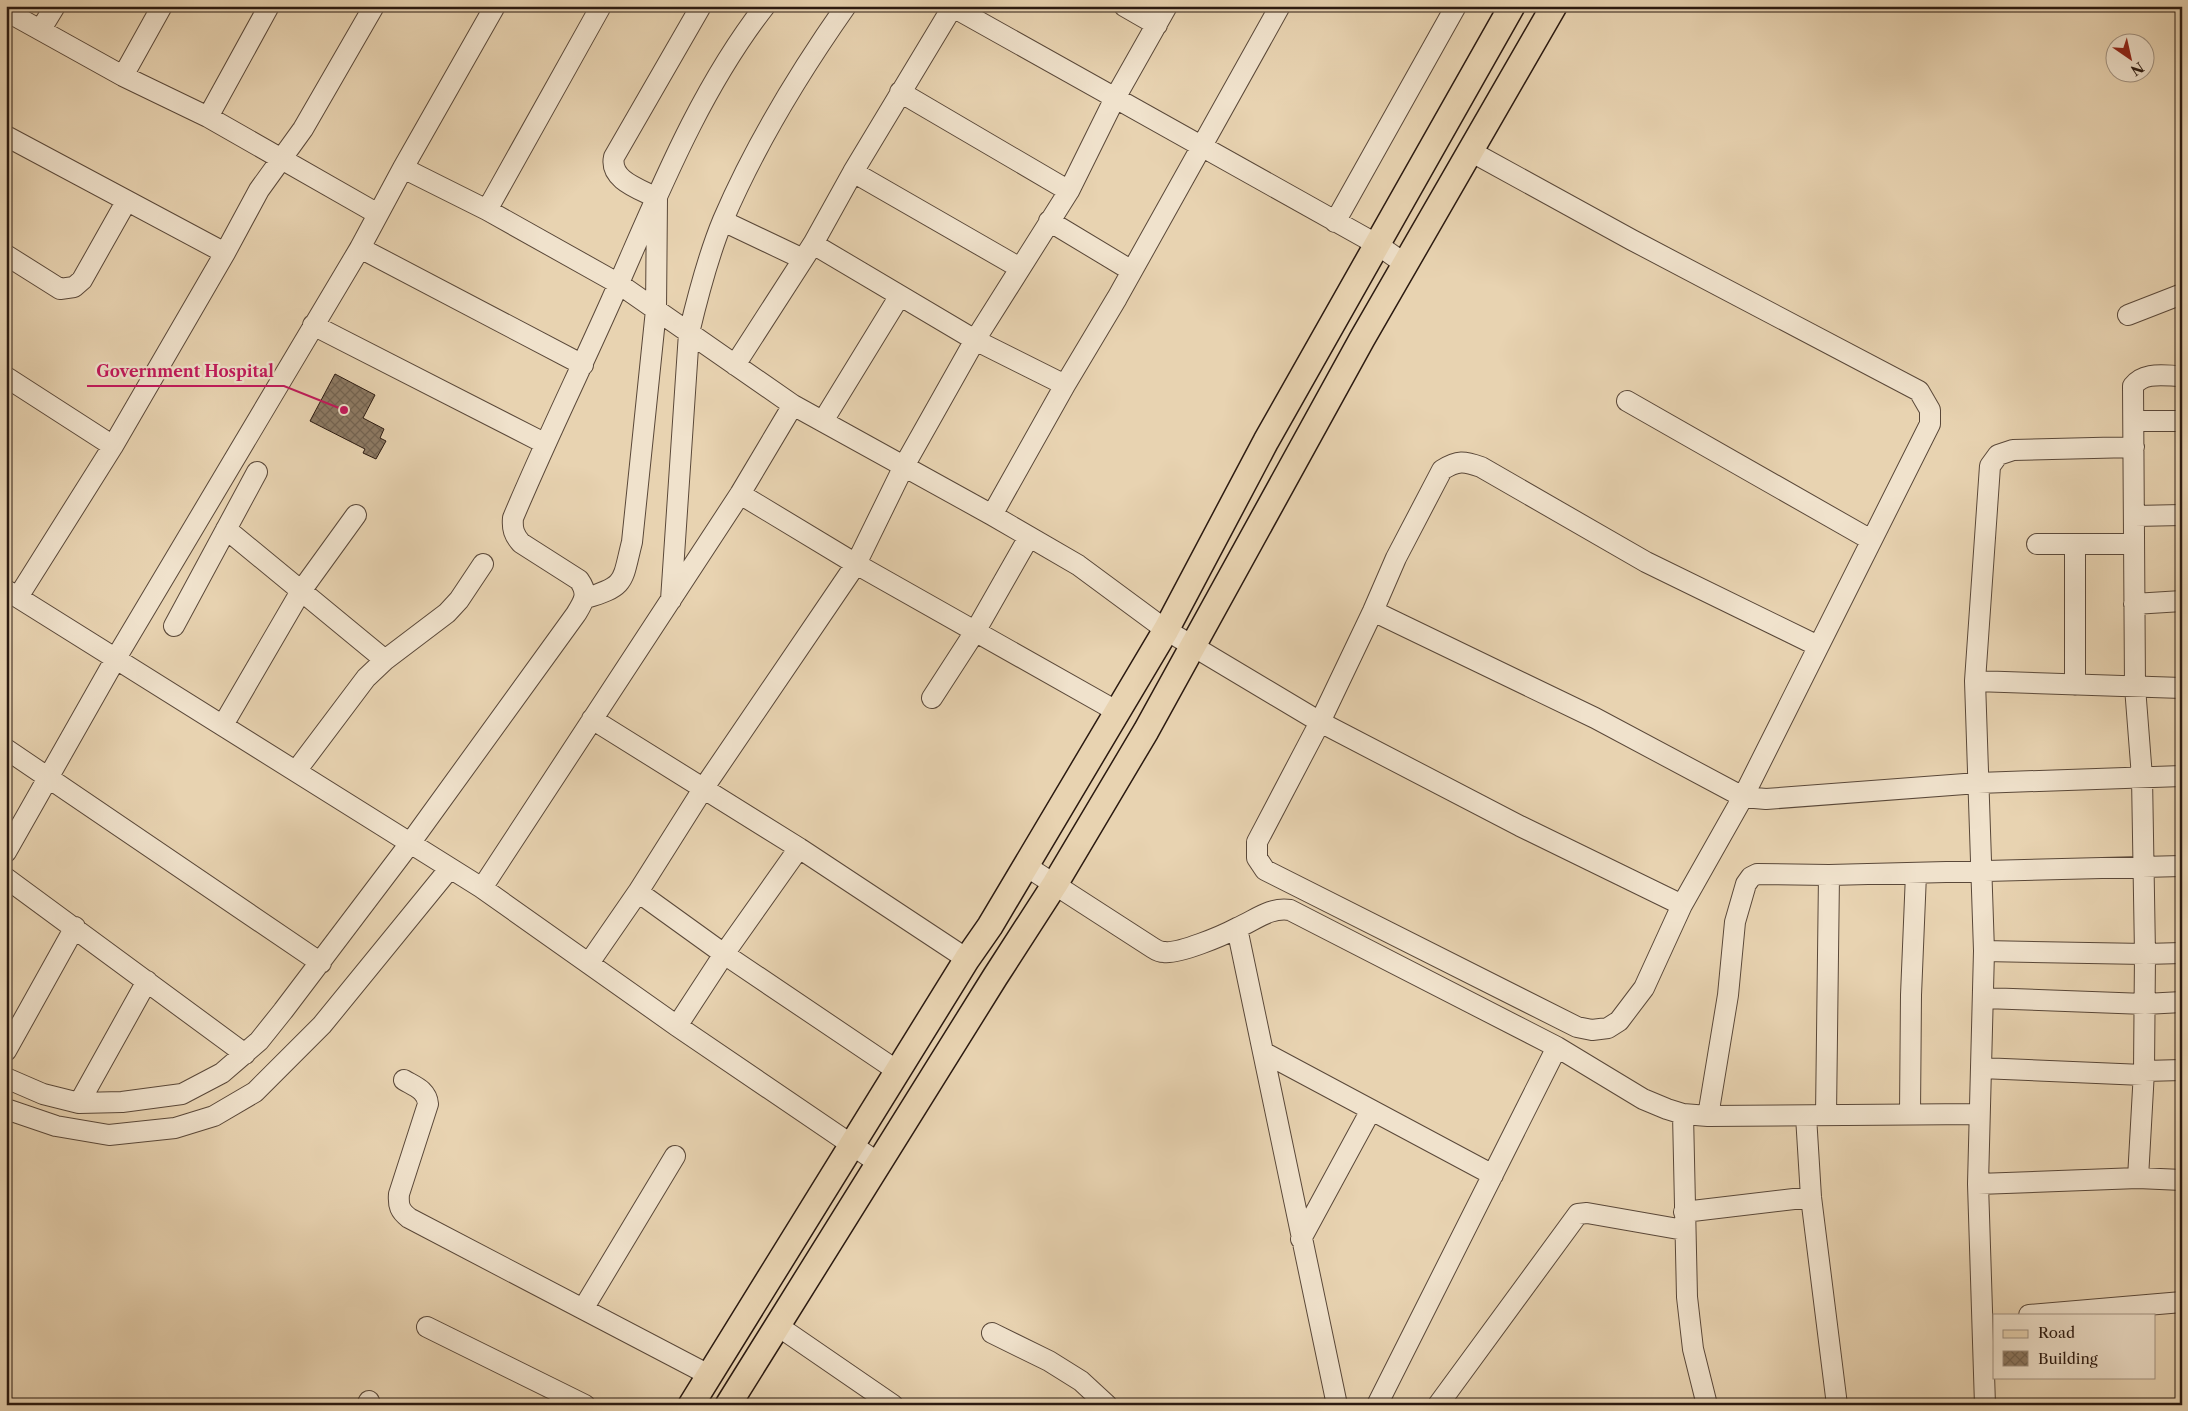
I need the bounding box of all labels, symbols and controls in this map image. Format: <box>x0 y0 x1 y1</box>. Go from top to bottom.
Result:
north arrow <box>2106 32 2156 82</box>
text: N <box>2127 58 2147 80</box>
callout: Government Hospital <box>87 355 284 386</box>
text: Government Hospital <box>96 361 274 381</box>
legend <box>1993 1314 2156 1378</box>
text: Road <box>2038 1323 2075 1342</box>
text: Building <box>2038 1349 2098 1368</box>

